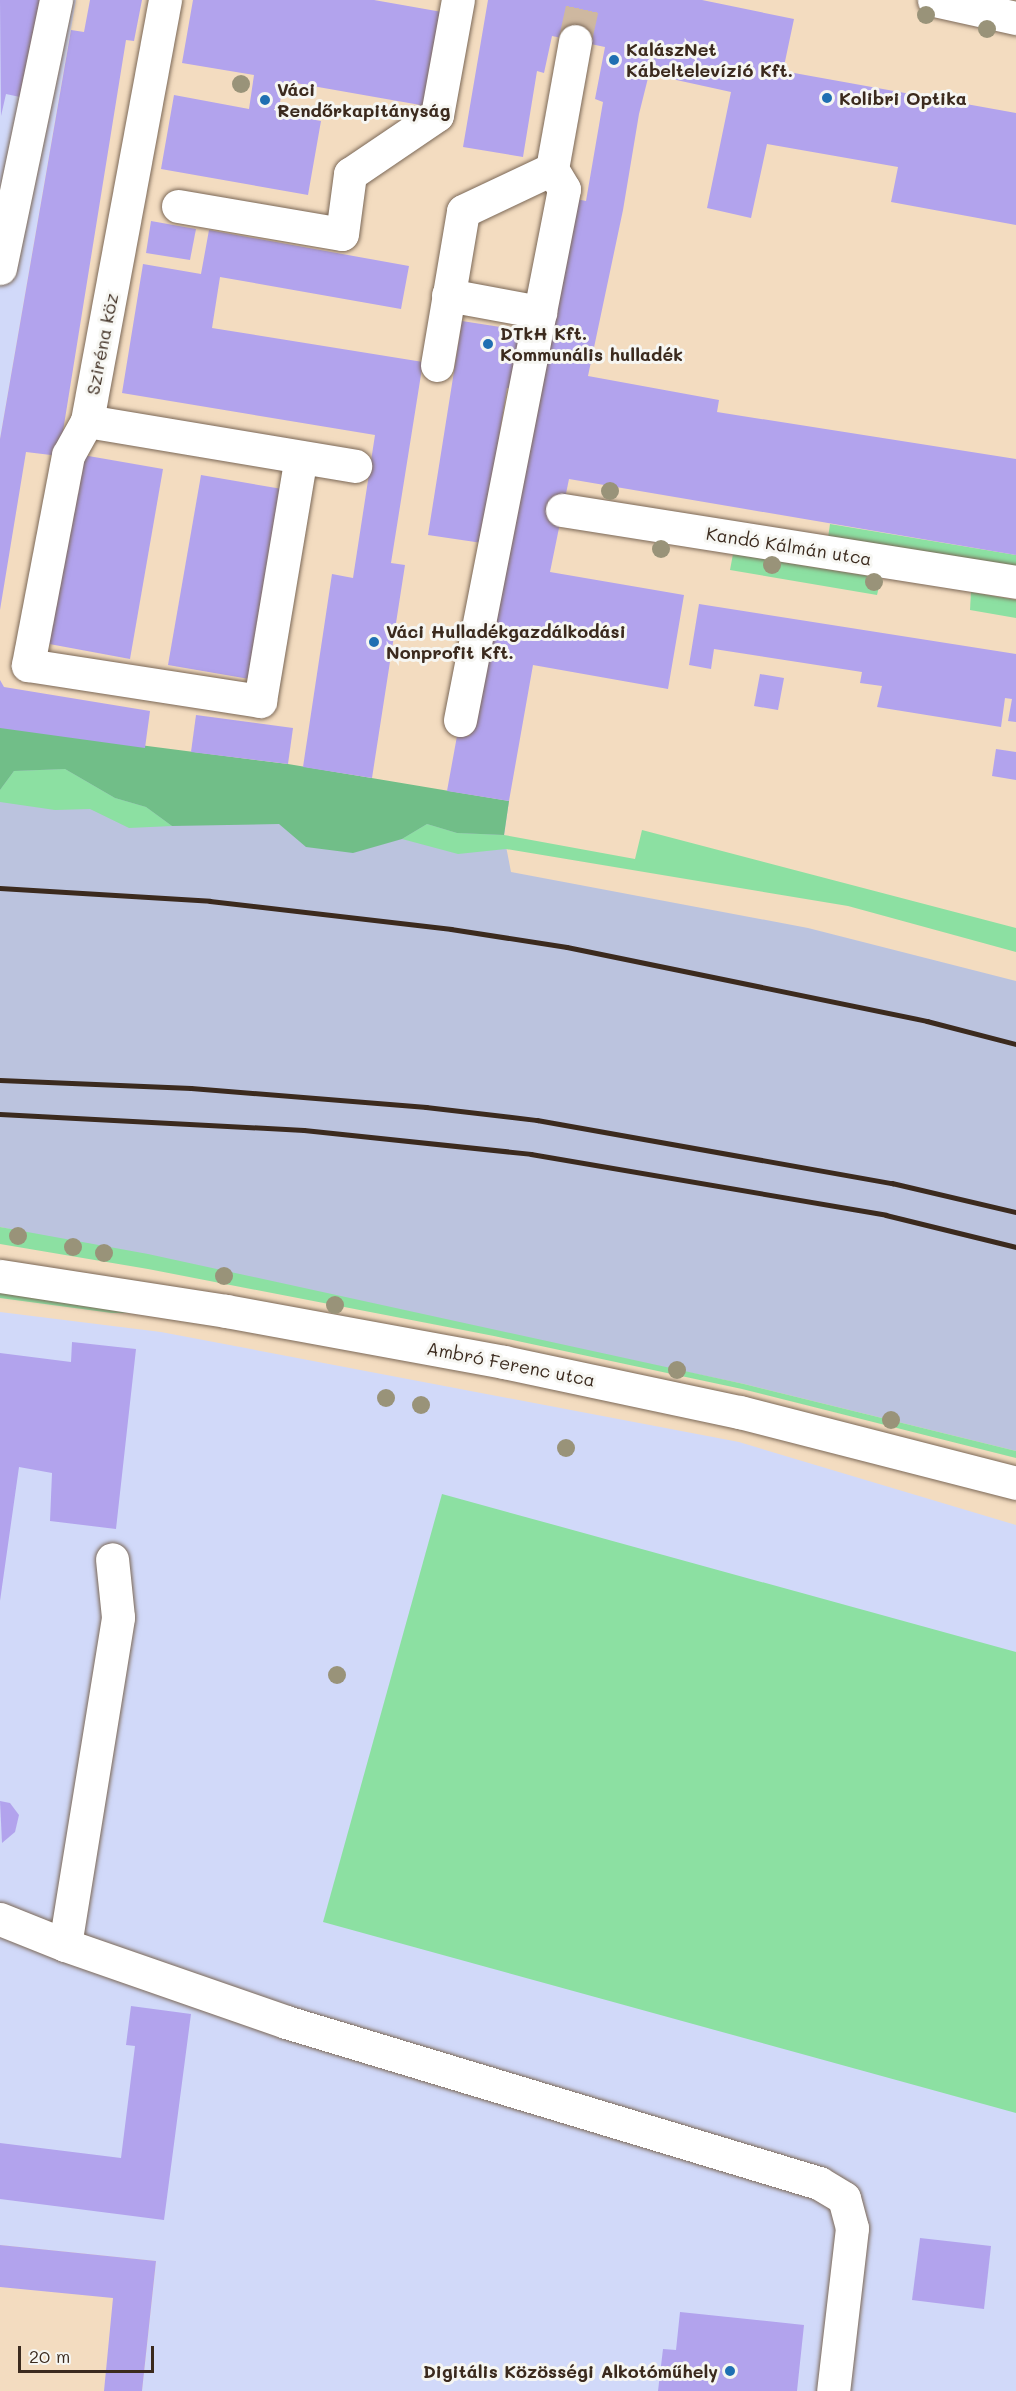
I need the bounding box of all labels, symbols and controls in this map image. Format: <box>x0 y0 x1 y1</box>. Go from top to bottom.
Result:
place label: KalászNet Kábeltelevízió Kft. <box>626 39 793 82</box>
marker: KalászNet Kábeltelevízió Kft. <box>607 53 621 67</box>
place label: Váci Rendőrkapitányság <box>277 79 450 122</box>
place label: Kolibri Optika <box>839 87 967 109</box>
marker: Kolibri Optika <box>820 91 834 105</box>
marker: Váci Rendőrkapitányság <box>258 93 272 107</box>
street label: Sziréna köz <box>82 291 122 397</box>
place label: DTkH Kft. Kommunális hulladék <box>500 323 683 366</box>
marker: DTkH Kft. Kommunális hulladék <box>481 337 495 351</box>
street label: Kandó Kálmán utca <box>705 522 873 570</box>
place label: Váci Hulladékgazdálkodási Nonprofit Kft. <box>386 621 626 664</box>
marker: Váci Hulladékgazdálkodási Nonprofit Kft. <box>367 635 381 649</box>
street label: Ambró Ferenc utca <box>425 1337 597 1391</box>
scale bar <box>21 2334 158 2372</box>
text: 20 m <box>29 2344 70 2368</box>
place label: Digitális Közösségi Alkotóműhely <box>423 2360 718 2382</box>
marker: Digitális Közösségi Alkotóműhely <box>723 2364 737 2378</box>

